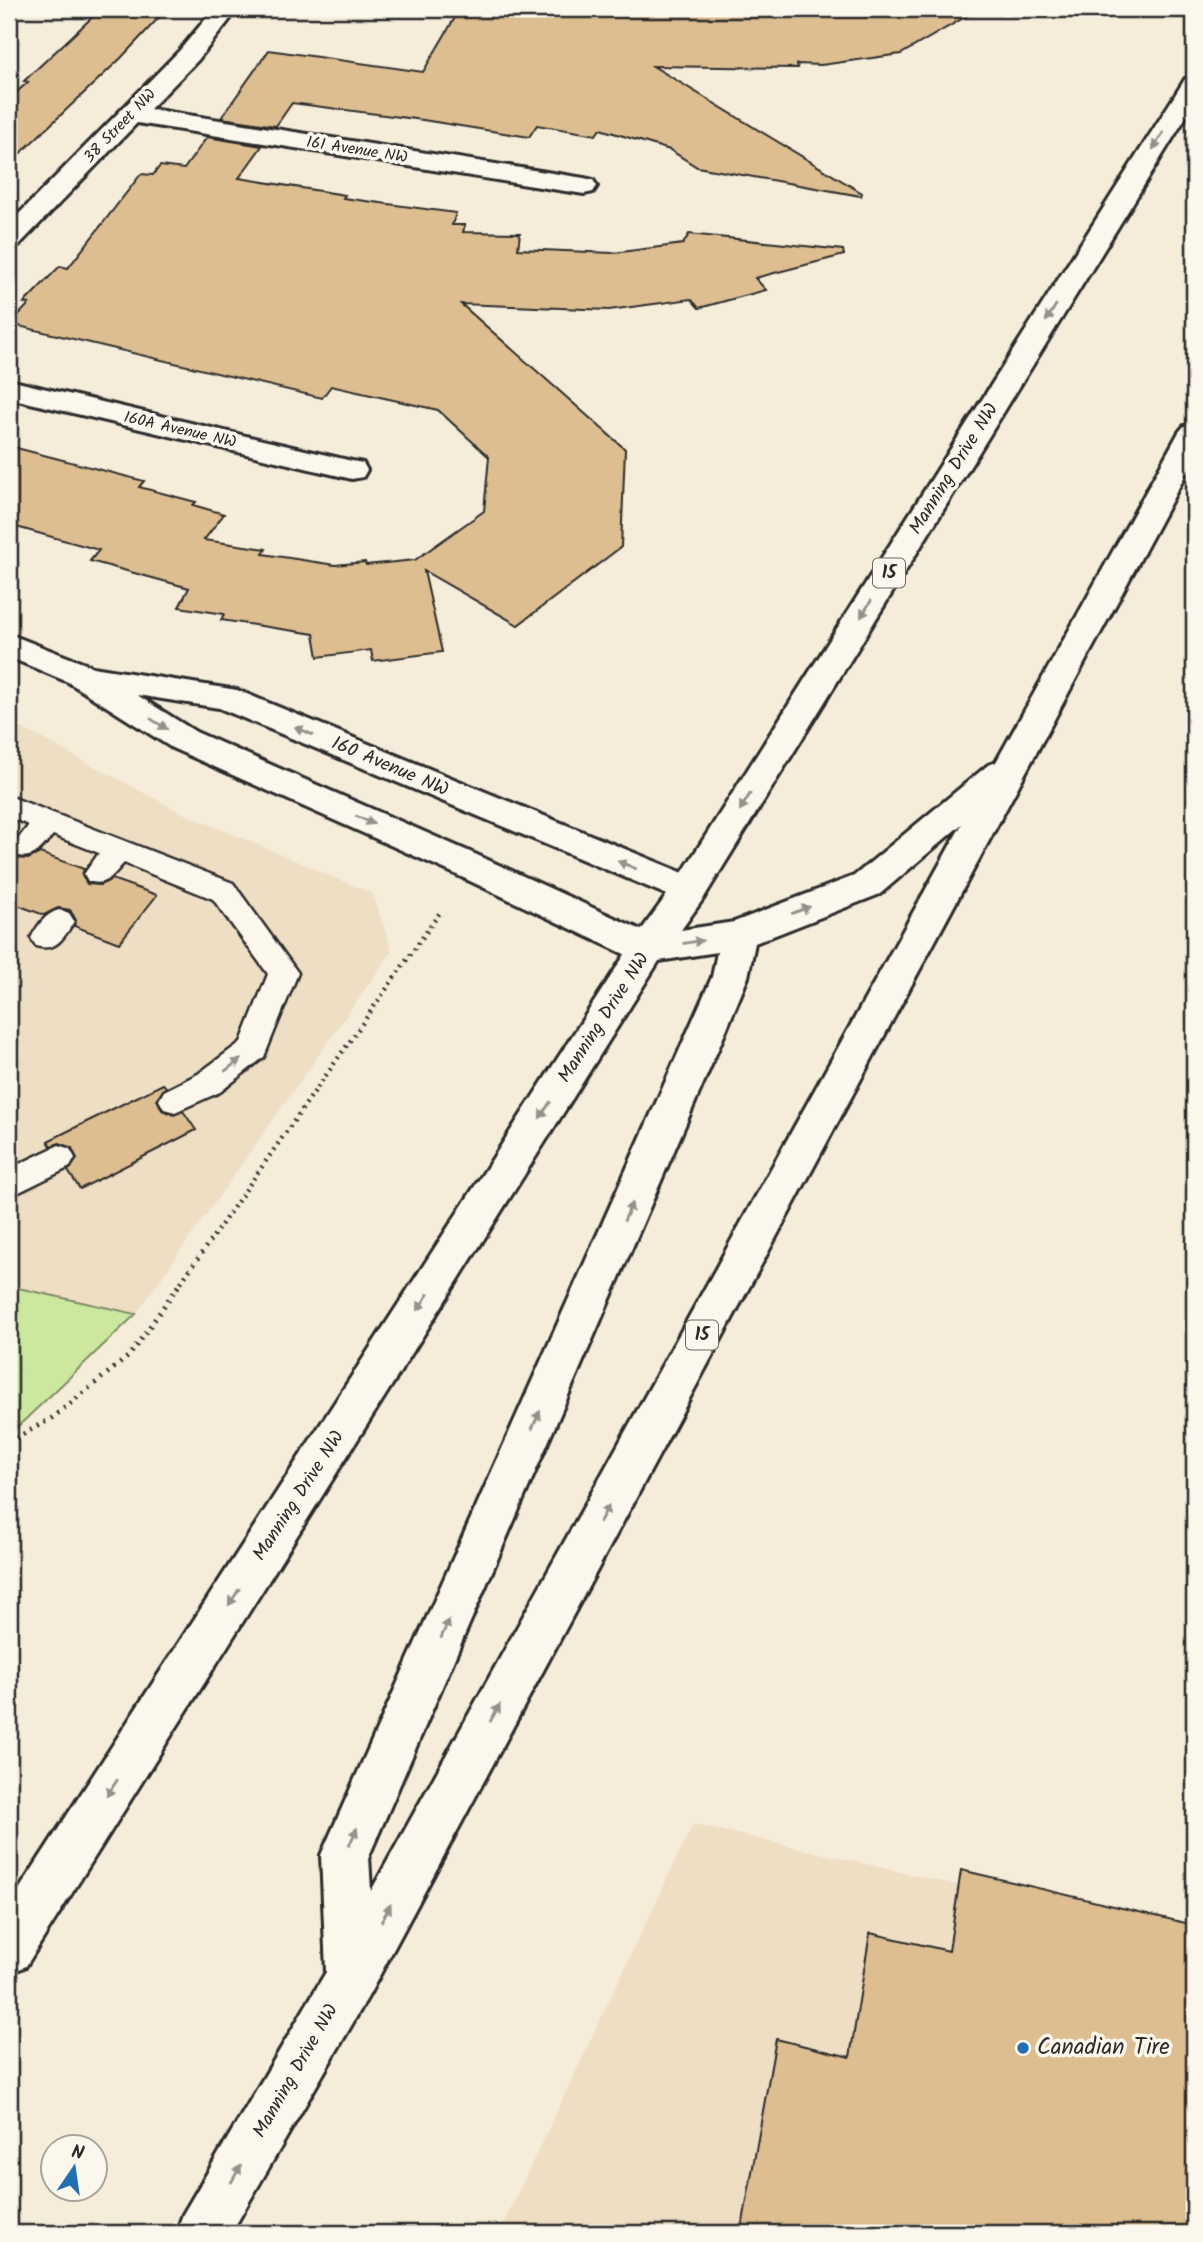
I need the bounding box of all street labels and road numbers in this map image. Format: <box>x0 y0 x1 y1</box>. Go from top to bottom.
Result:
street label: 38 Street NW <box>78 83 162 169</box>
street label: 161 Avenue NW <box>305 130 409 170</box>
street label: Manning Drive NW <box>901 397 1007 541</box>
street label: 160A Avenue NW <box>121 405 239 455</box>
road number: 15 <box>873 558 905 588</box>
street label: 160 Avenue NW <box>327 729 453 805</box>
street label: Manning Drive NW <box>550 947 658 1089</box>
road number: 15 <box>686 1320 718 1350</box>
street label: Manning Drive NW <box>245 1425 353 1567</box>
street label: Manning Drive NW <box>245 1998 347 2144</box>

